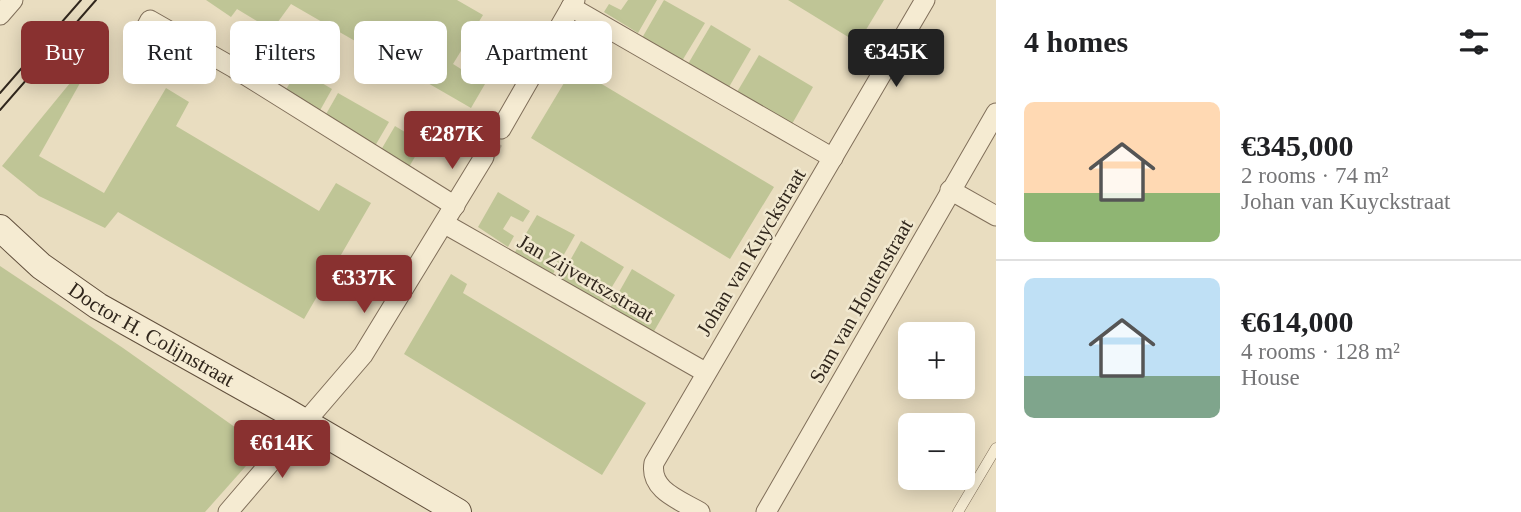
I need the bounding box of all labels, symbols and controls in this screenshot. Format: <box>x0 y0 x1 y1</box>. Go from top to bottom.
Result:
chip: Buy <box>21 21 109 84</box>
chip: Rent <box>123 21 216 84</box>
chip: Filters <box>230 21 340 84</box>
chip: New <box>354 21 447 84</box>
chip: Apartment <box>461 21 612 84</box>
icon: filters <box>1455 23 1493 61</box>
text: 4 homes <box>1024 25 1128 58</box>
pin: €345K <box>847 29 945 89</box>
text: €345K <box>864 39 928 64</box>
pin: €287K <box>403 111 501 171</box>
text: €287K <box>420 121 484 146</box>
text: €345,000 <box>1241 129 1354 162</box>
icon: home <box>1080 130 1164 214</box>
text: 2 rooms · 74 m² <box>1241 163 1388 188</box>
street label: Johan van Kuyckstraat <box>691 164 811 340</box>
text: Johan van Kuyckstraat <box>1241 189 1451 214</box>
street label: Sam van Houtenstraat <box>804 215 918 387</box>
street label: Jan Zijvertszstraat <box>514 229 659 327</box>
pin: €337K <box>315 256 413 315</box>
text: €337K <box>332 265 396 290</box>
street label: Doctor H. Colijnstraat <box>64 277 239 392</box>
text: €614,000 <box>1241 305 1354 338</box>
icon: home <box>1080 306 1164 390</box>
map controls <box>898 322 975 490</box>
button: + <box>898 322 975 399</box>
text: 4 rooms · 128 m² <box>1241 339 1400 364</box>
text: House <box>1241 365 1300 390</box>
button: − <box>898 413 975 490</box>
pin: €614K <box>233 420 331 480</box>
text: €614K <box>250 430 314 455</box>

